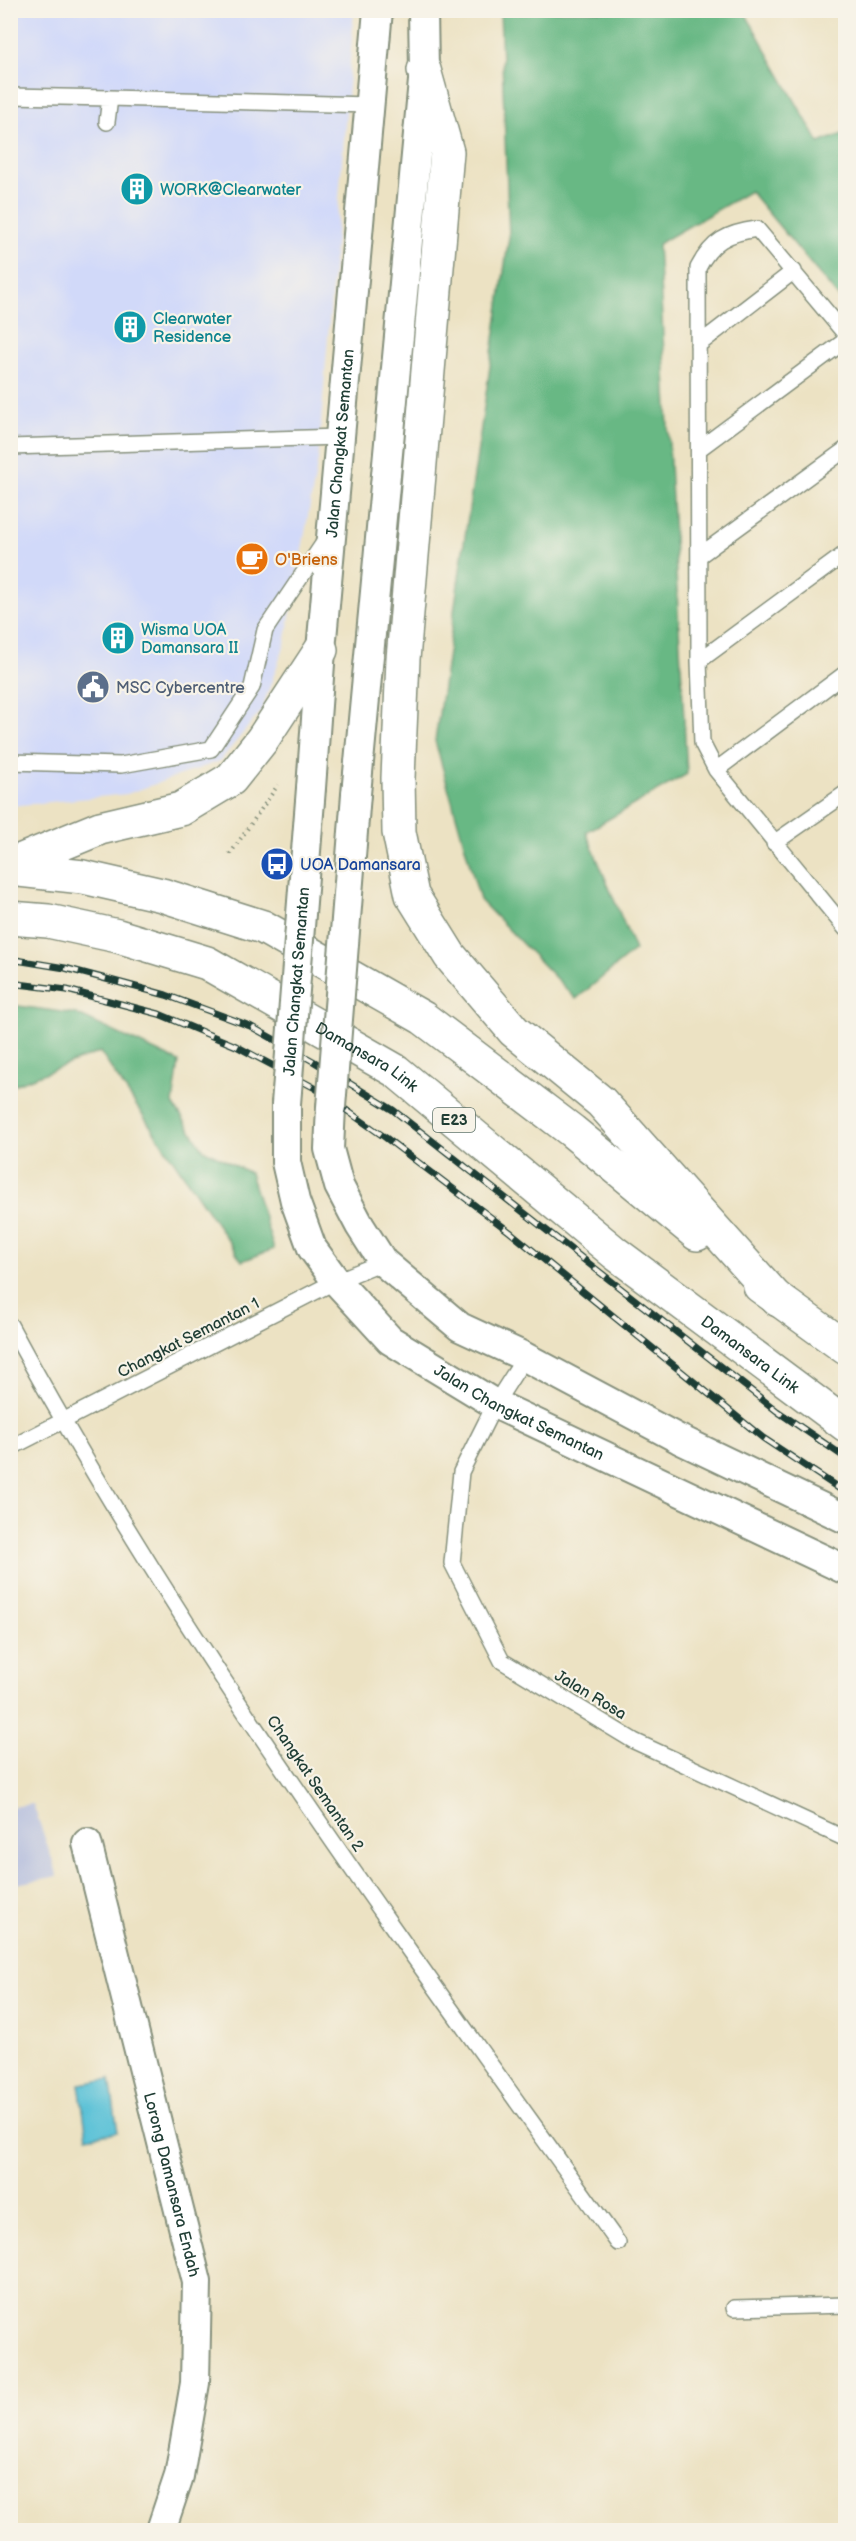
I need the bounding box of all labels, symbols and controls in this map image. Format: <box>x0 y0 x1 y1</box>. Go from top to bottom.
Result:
building icon: WORK@Clearwater <box>119 171 155 207</box>
place label: WORK@Clearwater <box>160 181 301 200</box>
building icon: Clearwater Residence <box>112 309 148 345</box>
place label: Clearwater Residence <box>153 310 232 347</box>
street label: Jalan Changkat Semantan <box>323 348 359 538</box>
cafe icon: O'Briens <box>234 541 270 577</box>
place label: O'Briens <box>275 551 338 570</box>
building icon: Wisma UOA Damansara II <box>100 620 136 656</box>
place label: Wisma UOA Damansara II <box>141 621 239 658</box>
public building icon: MSC Cybercentre <box>75 669 111 705</box>
place label: MSC Cybercentre <box>116 679 245 698</box>
bus stop icon: UOA Damansara <box>259 846 295 882</box>
place label: UOA Damansara <box>300 856 421 875</box>
street label: Jalan Changkat Semantan <box>280 886 314 1077</box>
street label: Damansara Link <box>311 1019 422 1096</box>
road number: E23 <box>433 1108 475 1132</box>
street label: Changkat Semantan 1 <box>115 1294 263 1382</box>
street label: Damansara Link <box>697 1312 802 1398</box>
street label: Jalan Changkat Semantan <box>430 1361 607 1465</box>
street label: Jalan Rosa <box>551 1666 630 1724</box>
street label: Changkat Semantan 2 <box>262 1712 368 1856</box>
street label: Lorong Damansara Endah <box>139 2091 203 2279</box>

